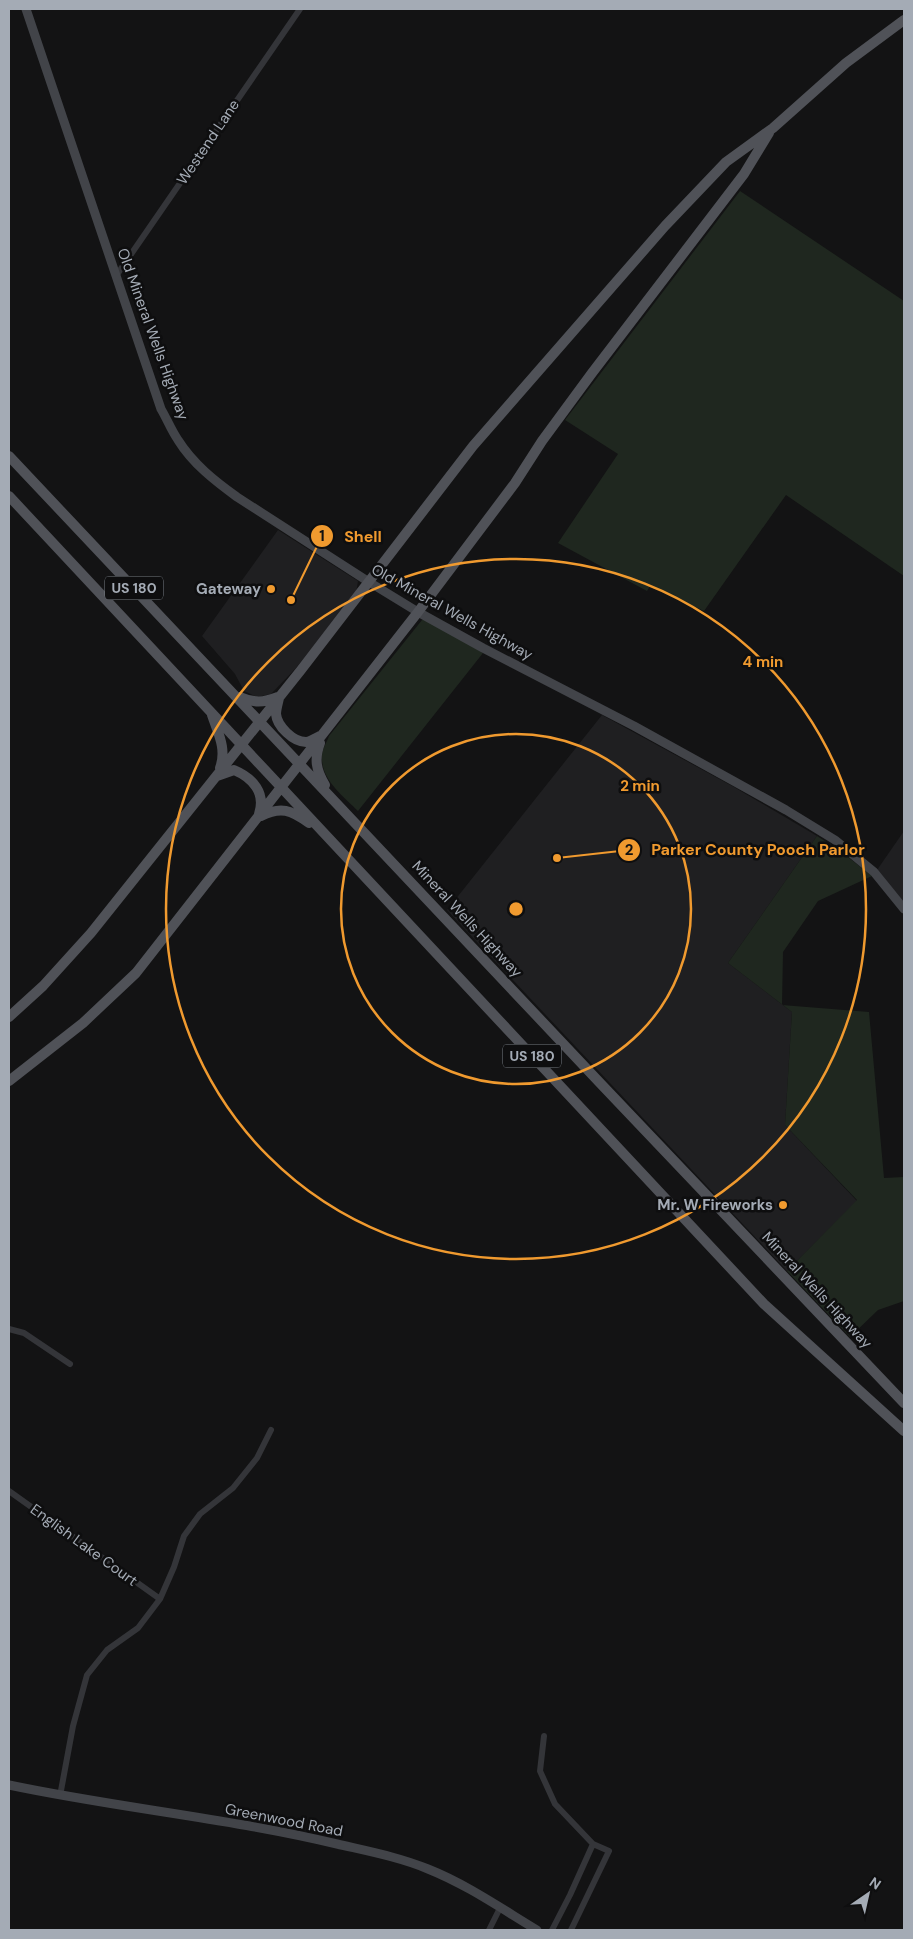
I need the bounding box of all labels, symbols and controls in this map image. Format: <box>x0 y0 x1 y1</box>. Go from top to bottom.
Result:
street label: Westend Lane <box>172 95 244 189</box>
street label: Old Mineral Wells Highway <box>113 245 194 423</box>
callout: Shell <box>309 520 392 551</box>
text: 1 <box>319 526 325 546</box>
text: Shell <box>344 526 382 547</box>
street label: Old Mineral Wells Highway <box>368 559 537 665</box>
road number: US 180 <box>105 576 163 600</box>
place label: Gateway <box>196 579 261 599</box>
marker: Gateway <box>265 583 277 595</box>
text: 4 min <box>743 652 783 672</box>
text: 2 min <box>620 776 660 796</box>
callout: Parker County Pooch Parlor <box>616 834 875 865</box>
text: Parker County Pooch Parlor <box>651 839 865 860</box>
text: 2 <box>625 840 634 860</box>
street label: Mineral Wells Highway <box>407 856 527 982</box>
centre of rings <box>507 900 525 918</box>
road number: US 180 <box>503 1044 561 1068</box>
place label: Mr. W Fireworks <box>657 1195 773 1215</box>
marker: Mr. W Fireworks <box>777 1199 789 1211</box>
street label: Mineral Wells Highway <box>757 1227 877 1353</box>
street label: English Lake Court <box>26 1499 142 1591</box>
street label: Greenwood Road <box>223 1799 345 1841</box>
north arrow <box>843 1869 893 1919</box>
text: N <box>866 1873 885 1894</box>

